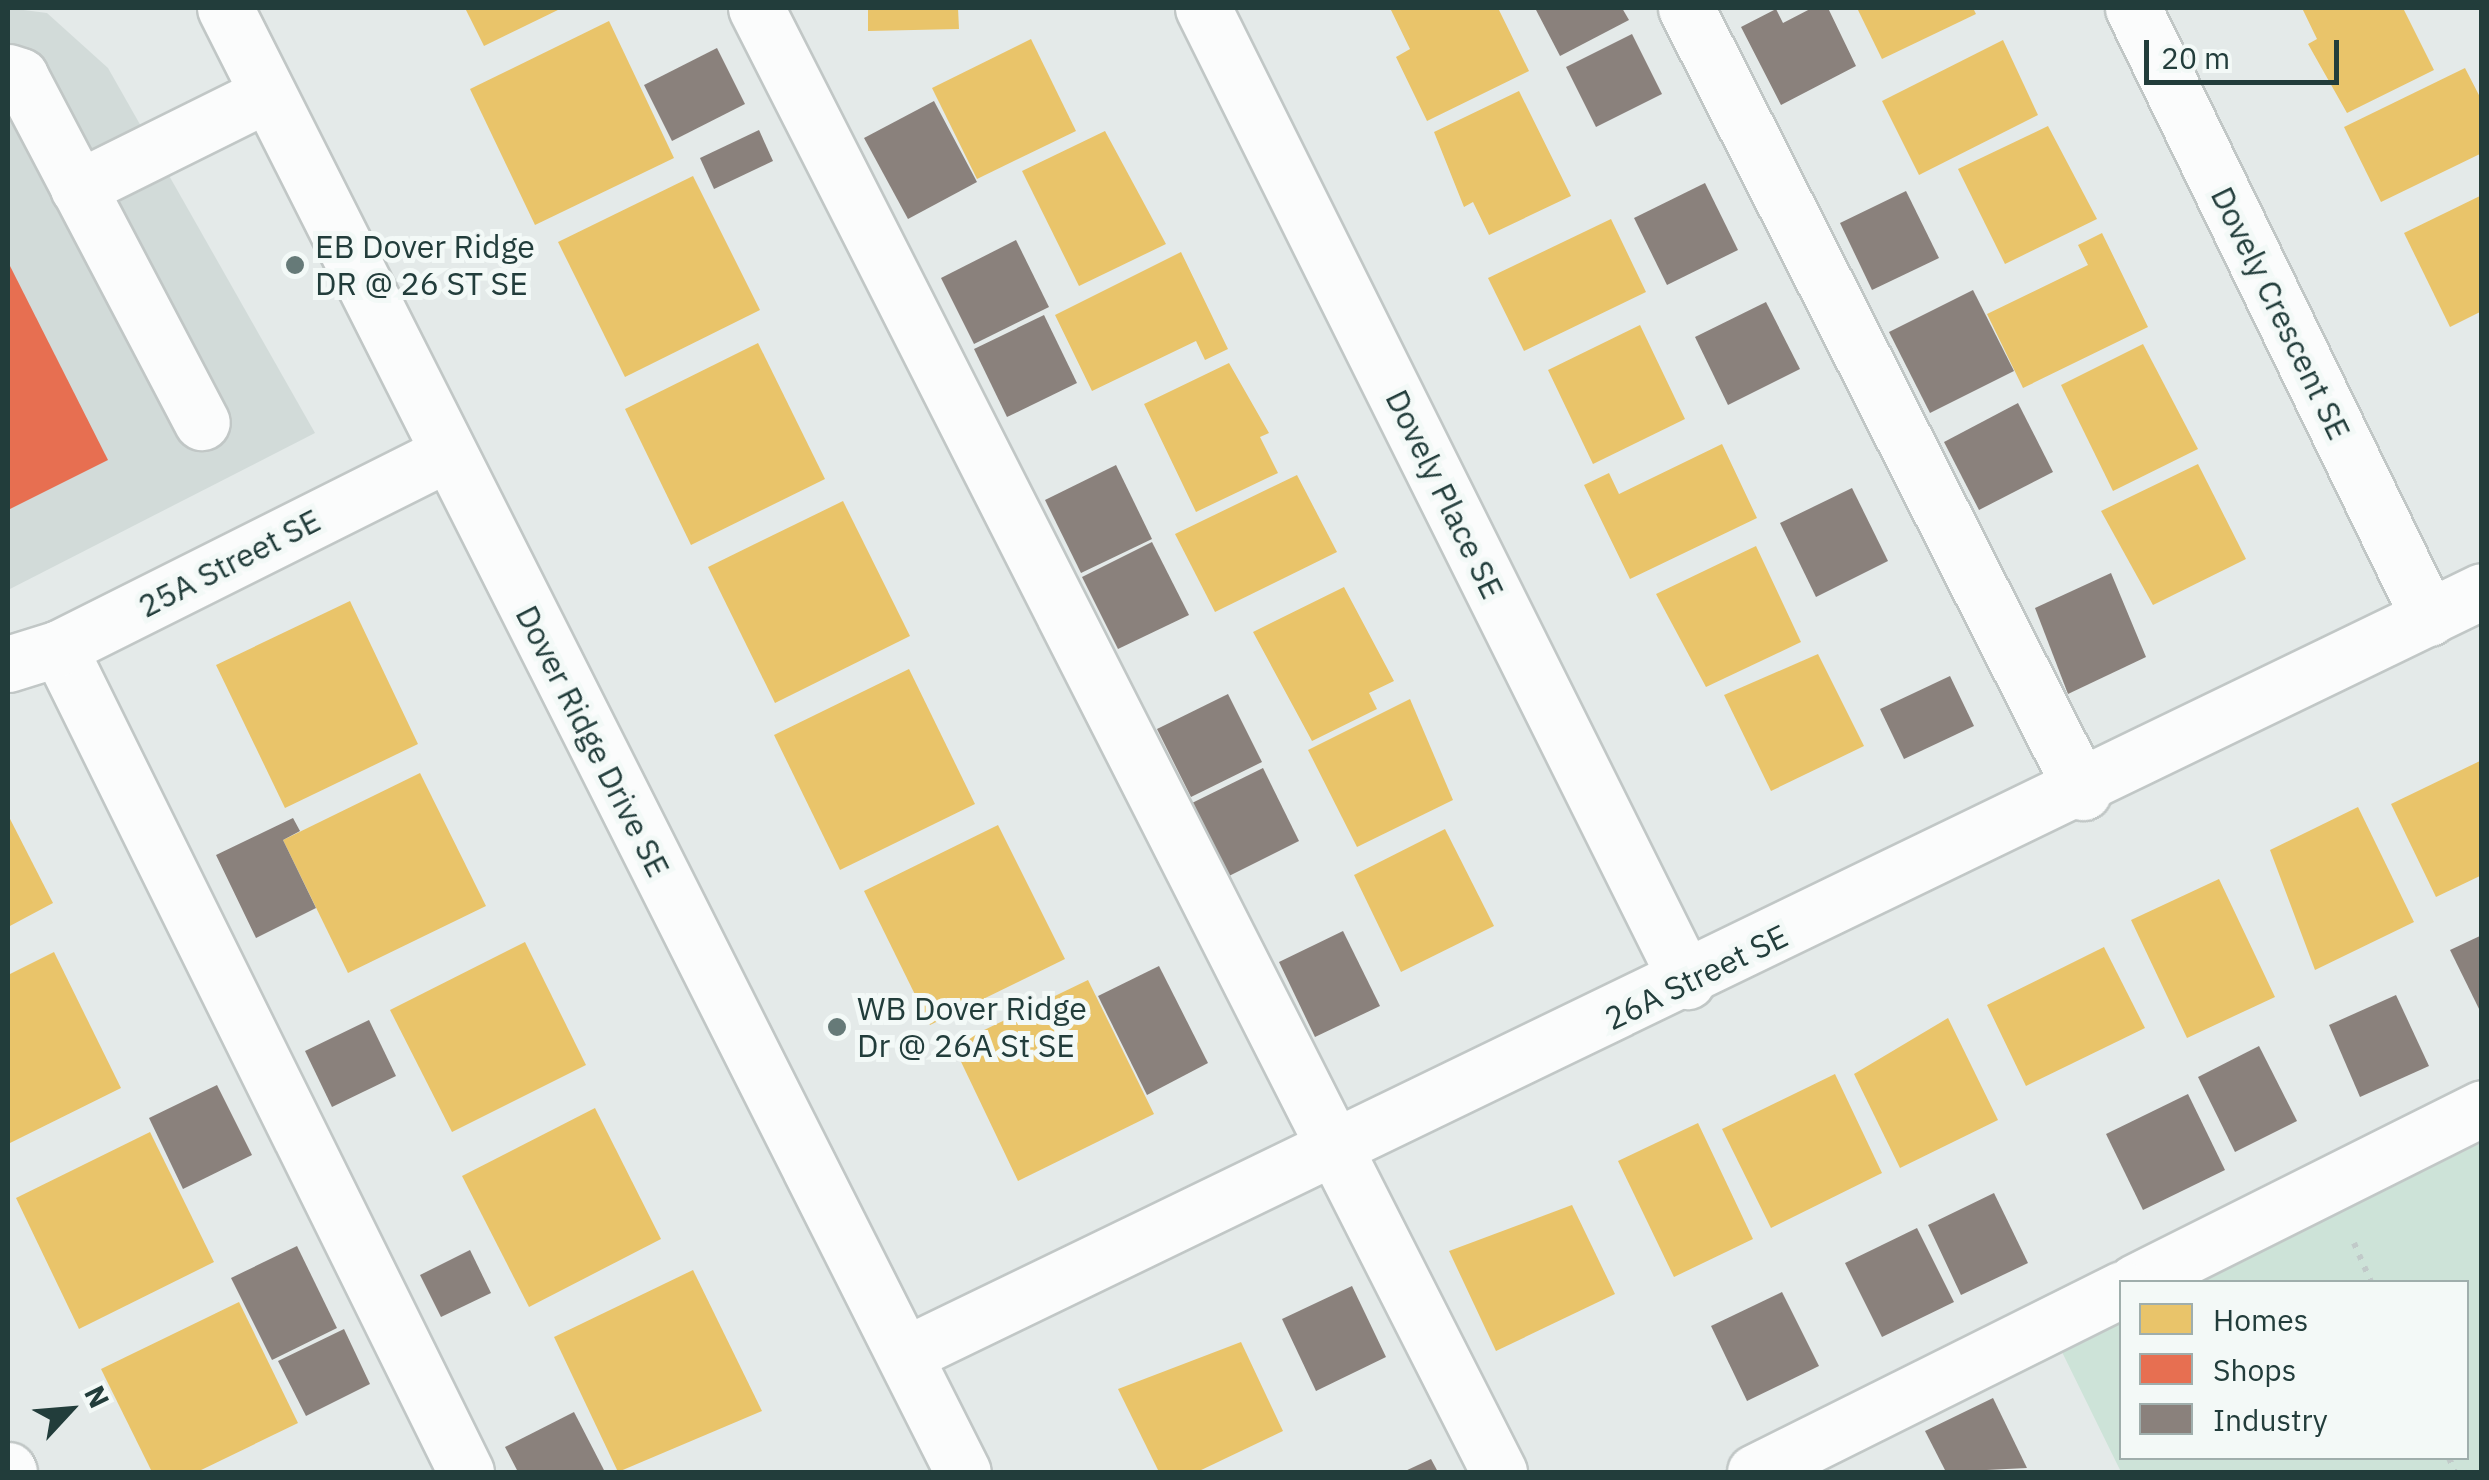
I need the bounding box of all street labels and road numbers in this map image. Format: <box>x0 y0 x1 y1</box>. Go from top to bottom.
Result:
street label: Dovely Crescent SE <box>2203 180 2359 446</box>
street label: Dovely Place SE <box>1378 383 1512 605</box>
street label: 25A Street SE <box>132 501 326 625</box>
street label: Dover Ridge Drive SE <box>508 599 678 883</box>
street label: 26A Street SE <box>1598 916 1794 1038</box>

